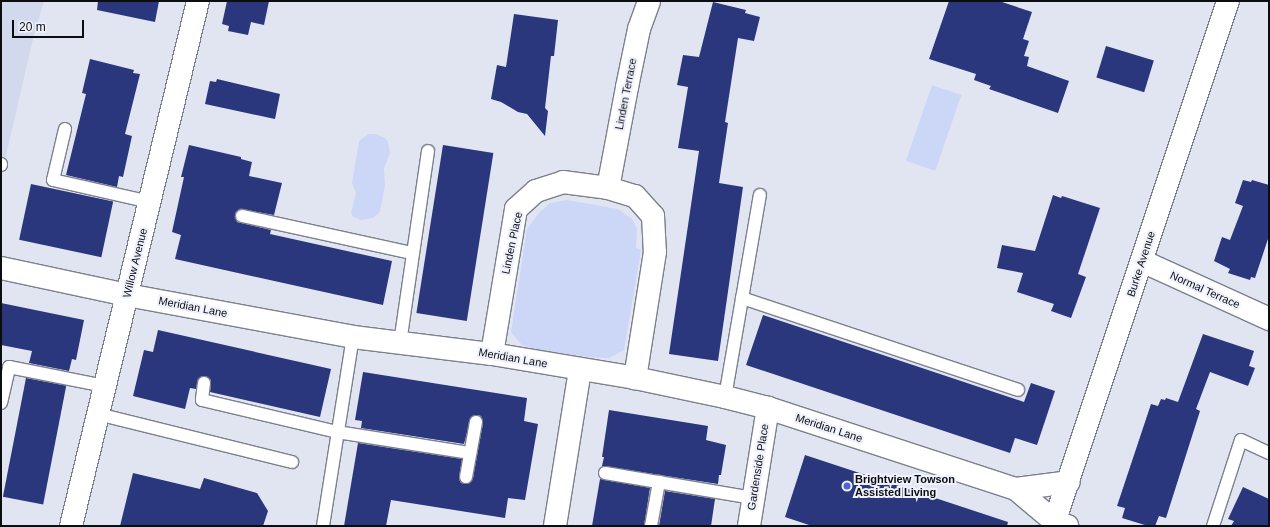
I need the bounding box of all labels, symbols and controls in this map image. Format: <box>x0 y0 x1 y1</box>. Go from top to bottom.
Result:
scale bar <box>14 12 86 38</box>
text: 20 m <box>19 20 46 34</box>
street label: Linden Terrace <box>613 57 639 131</box>
street label: Linden Place <box>499 211 525 275</box>
street label: Willow Avenue <box>120 227 150 299</box>
street label: Burke Avenue <box>1124 229 1158 299</box>
street label: Normal Terrace <box>1168 269 1242 311</box>
street label: Meridian Lane <box>158 294 228 320</box>
street label: Meridian Lane <box>478 345 548 371</box>
street label: Meridian Lane <box>794 411 864 445</box>
street label: Gardenside Place <box>745 423 771 511</box>
place label: Brightview Towson Assisted Living <box>855 473 955 499</box>
marker: Brightview Towson Assisted Living <box>842 481 852 491</box>

